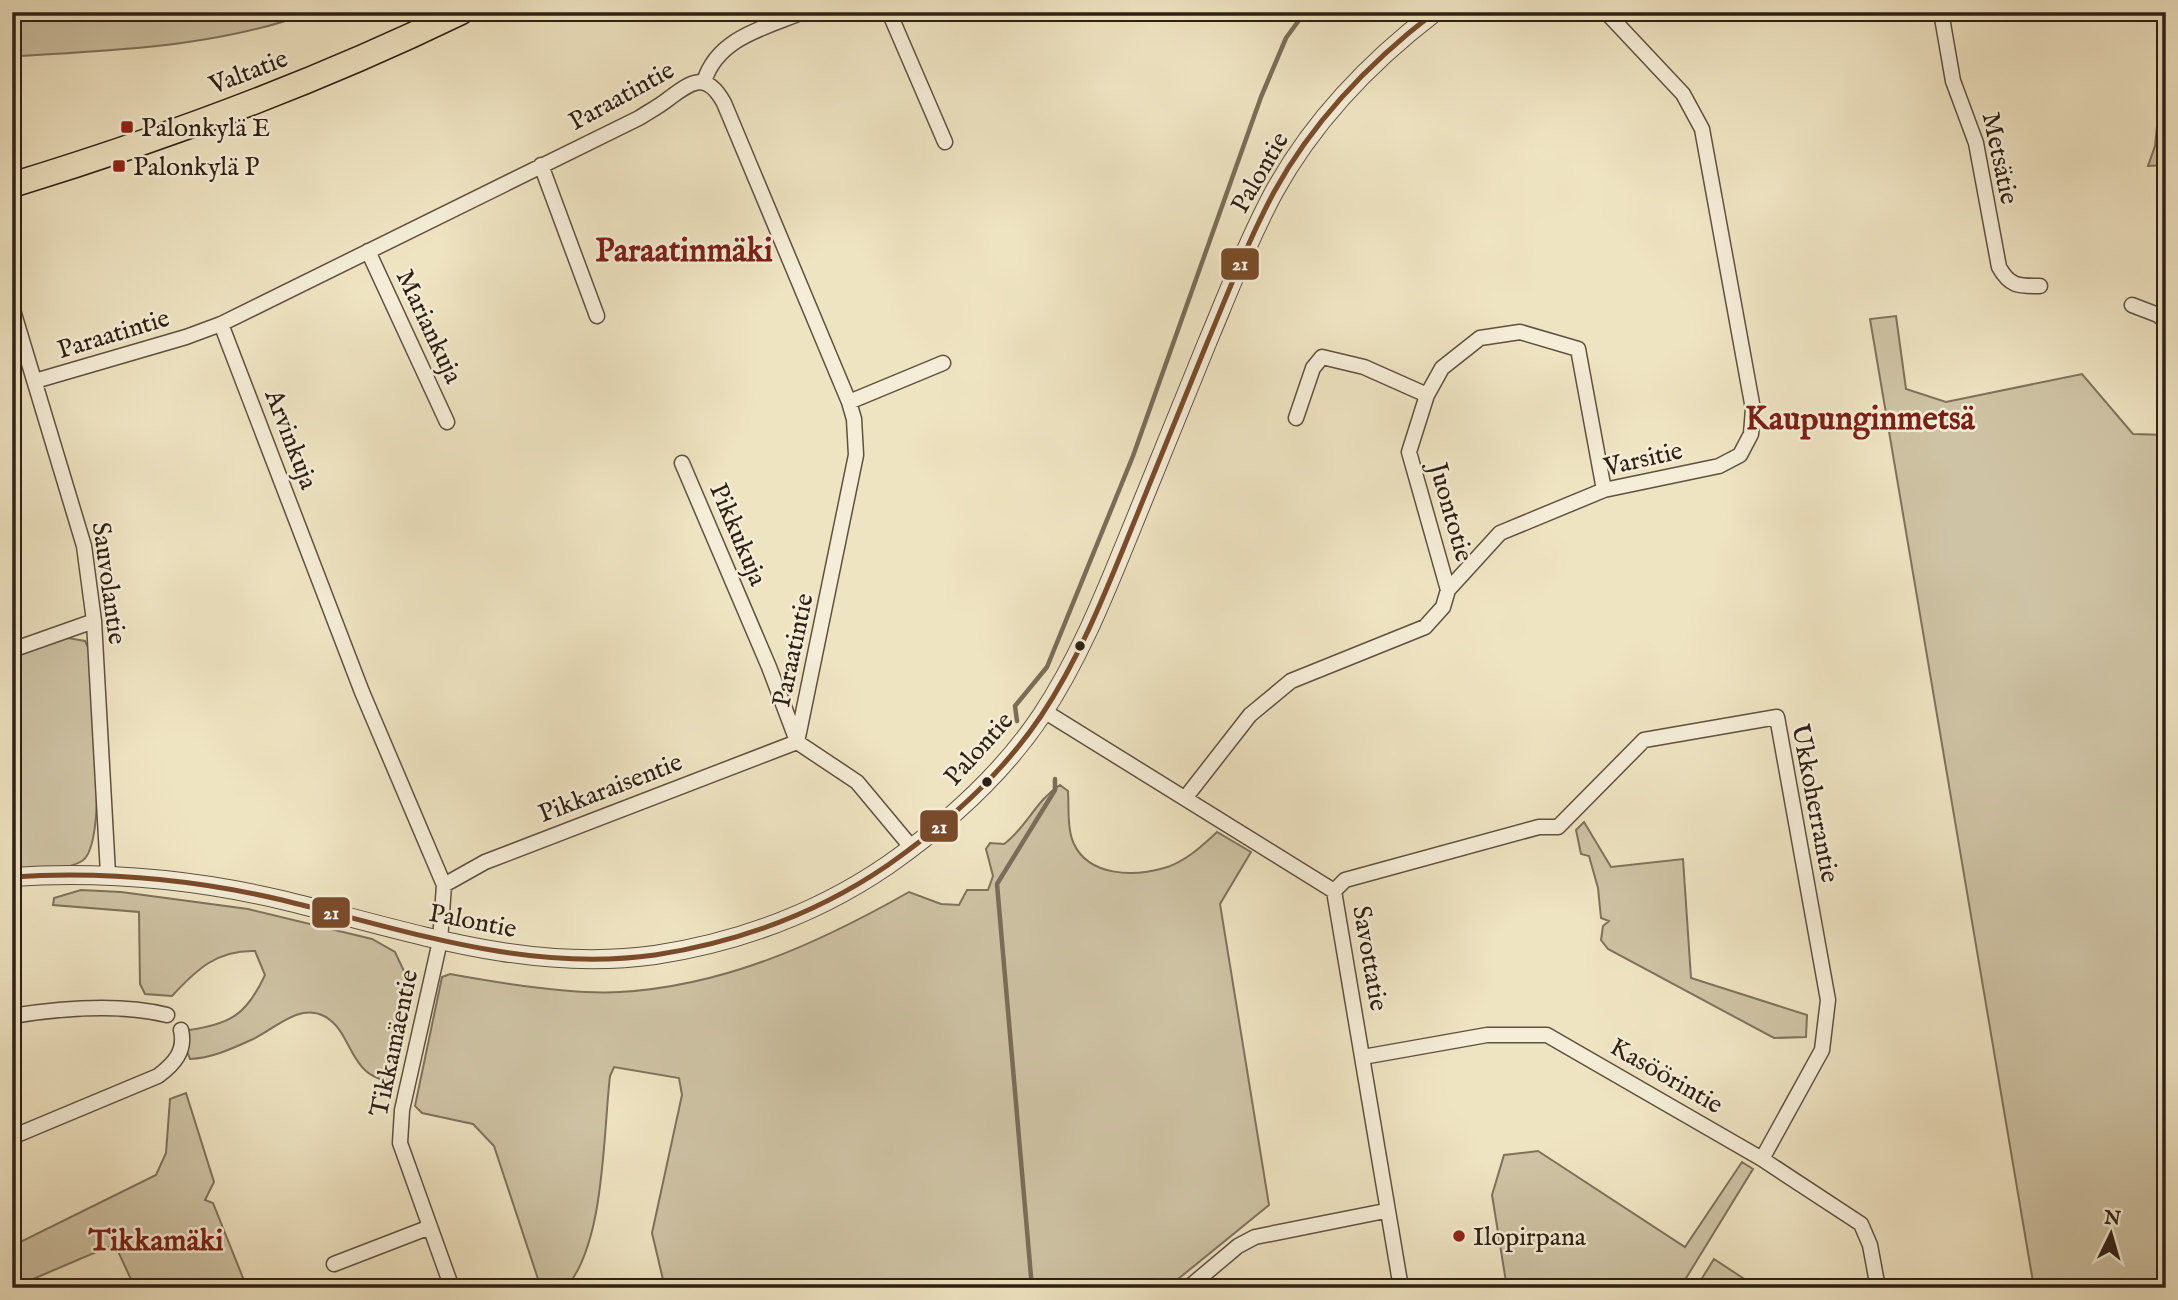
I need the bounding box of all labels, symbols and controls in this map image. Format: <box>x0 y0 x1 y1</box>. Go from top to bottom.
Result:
street label: Valtatie <box>204 42 293 103</box>
street label: Paraatintie <box>563 54 680 139</box>
street label: Metsätie <box>1974 109 2025 207</box>
place label: Palonkylä E <box>141 112 270 145</box>
marker: Palonkylä E <box>119 119 135 135</box>
street label: Palontie <box>1224 126 1297 219</box>
place label: Palonkylä P <box>133 151 259 184</box>
marker: Palonkylä P <box>111 158 127 174</box>
district label: Paraatinmäki <box>595 231 773 273</box>
line badge: 21 <box>1220 247 1260 281</box>
text: 21 <box>1232 253 1248 277</box>
street label: Mariankuja <box>388 264 470 390</box>
street label: Paraatintie <box>53 302 174 367</box>
street label: Arvinkuja <box>256 384 325 495</box>
district label: Kaupunginmetsä <box>1745 399 1976 441</box>
street label: Varsitie <box>1600 434 1686 485</box>
street label: Juontotie <box>1420 456 1480 566</box>
street label: Pikkukuja <box>701 478 774 591</box>
street label: Sauvolantie <box>84 520 133 647</box>
street label: Paraatintie <box>765 590 822 710</box>
unlabelled marker <box>1073 639 1087 653</box>
street label: Palontie <box>937 705 1021 793</box>
street label: Ukkoherrantie <box>1783 721 1846 886</box>
street label: Pikkaraisentie <box>534 746 687 831</box>
unlabelled marker <box>980 775 994 789</box>
line badge: 21 <box>919 809 959 843</box>
text: 21 <box>931 816 947 840</box>
line badge: 21 <box>311 896 351 929</box>
street label: Palontie <box>426 897 519 946</box>
text: 21 <box>323 902 339 926</box>
street label: Savottatie <box>1344 903 1395 1014</box>
street label: Tikkamäentie <box>363 967 426 1120</box>
street label: Kasöörintie <box>1604 1031 1729 1122</box>
north arrow <box>2076 1198 2146 1268</box>
text: N <box>2102 1206 2122 1232</box>
place label: Ilopirpana <box>1473 1221 1587 1254</box>
district label: Tikkamäki <box>87 1223 224 1261</box>
marker: Ilopirpana <box>1451 1228 1467 1244</box>

